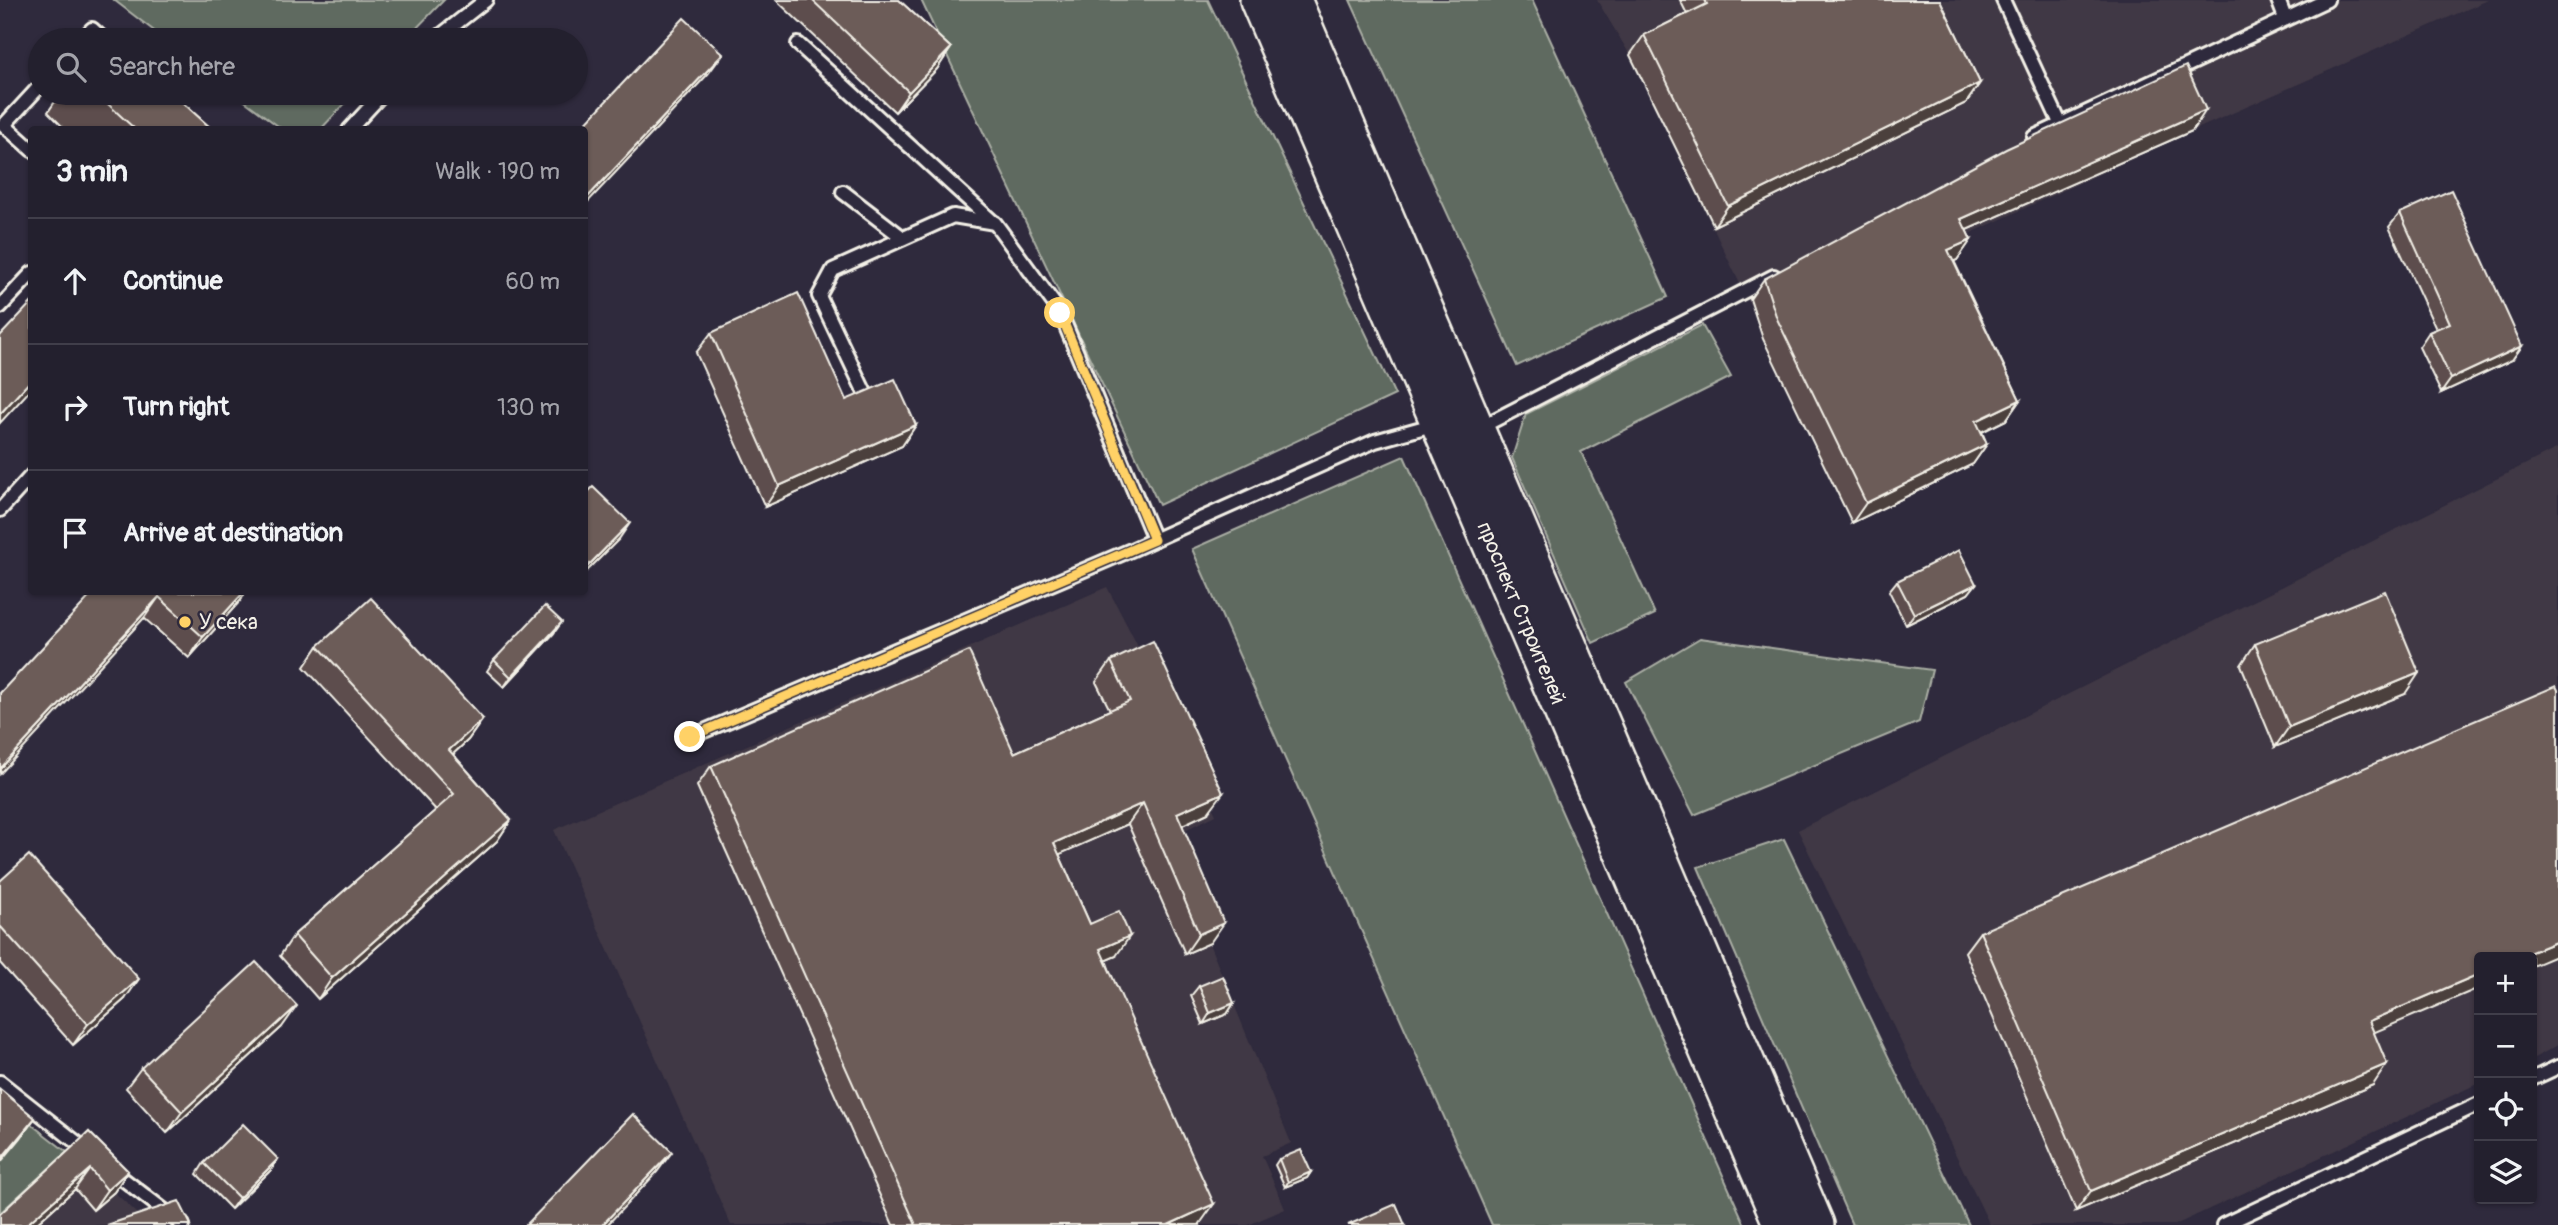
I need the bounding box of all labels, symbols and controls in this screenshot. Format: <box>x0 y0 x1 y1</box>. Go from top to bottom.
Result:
search box <box>28 28 588 105</box>
icon: search <box>52 48 90 86</box>
text: Search here <box>108 51 235 83</box>
text: 3 min <box>56 153 128 190</box>
text: Walk · 190 m <box>435 157 560 186</box>
icon: ahead <box>56 262 94 300</box>
text: Continue <box>123 265 223 297</box>
text: 60 m <box>505 267 560 296</box>
route start <box>1044 297 1075 328</box>
icon: right <box>56 388 94 426</box>
text: Turn right <box>123 391 229 423</box>
text: 130 m <box>497 393 560 422</box>
icon: arrive <box>56 514 94 552</box>
text: Arrive at destination <box>123 517 343 549</box>
street label: проспект Строителей <box>1470 518 1572 708</box>
place label: У сека <box>199 609 258 636</box>
marker: У сека <box>177 614 193 630</box>
route end <box>674 721 705 752</box>
map controls <box>2474 952 2537 1204</box>
button: + <box>2474 952 2537 1015</box>
button: − <box>2474 1015 2537 1078</box>
button: locate <box>2474 1078 2537 1141</box>
button: layers <box>2474 1141 2537 1204</box>

